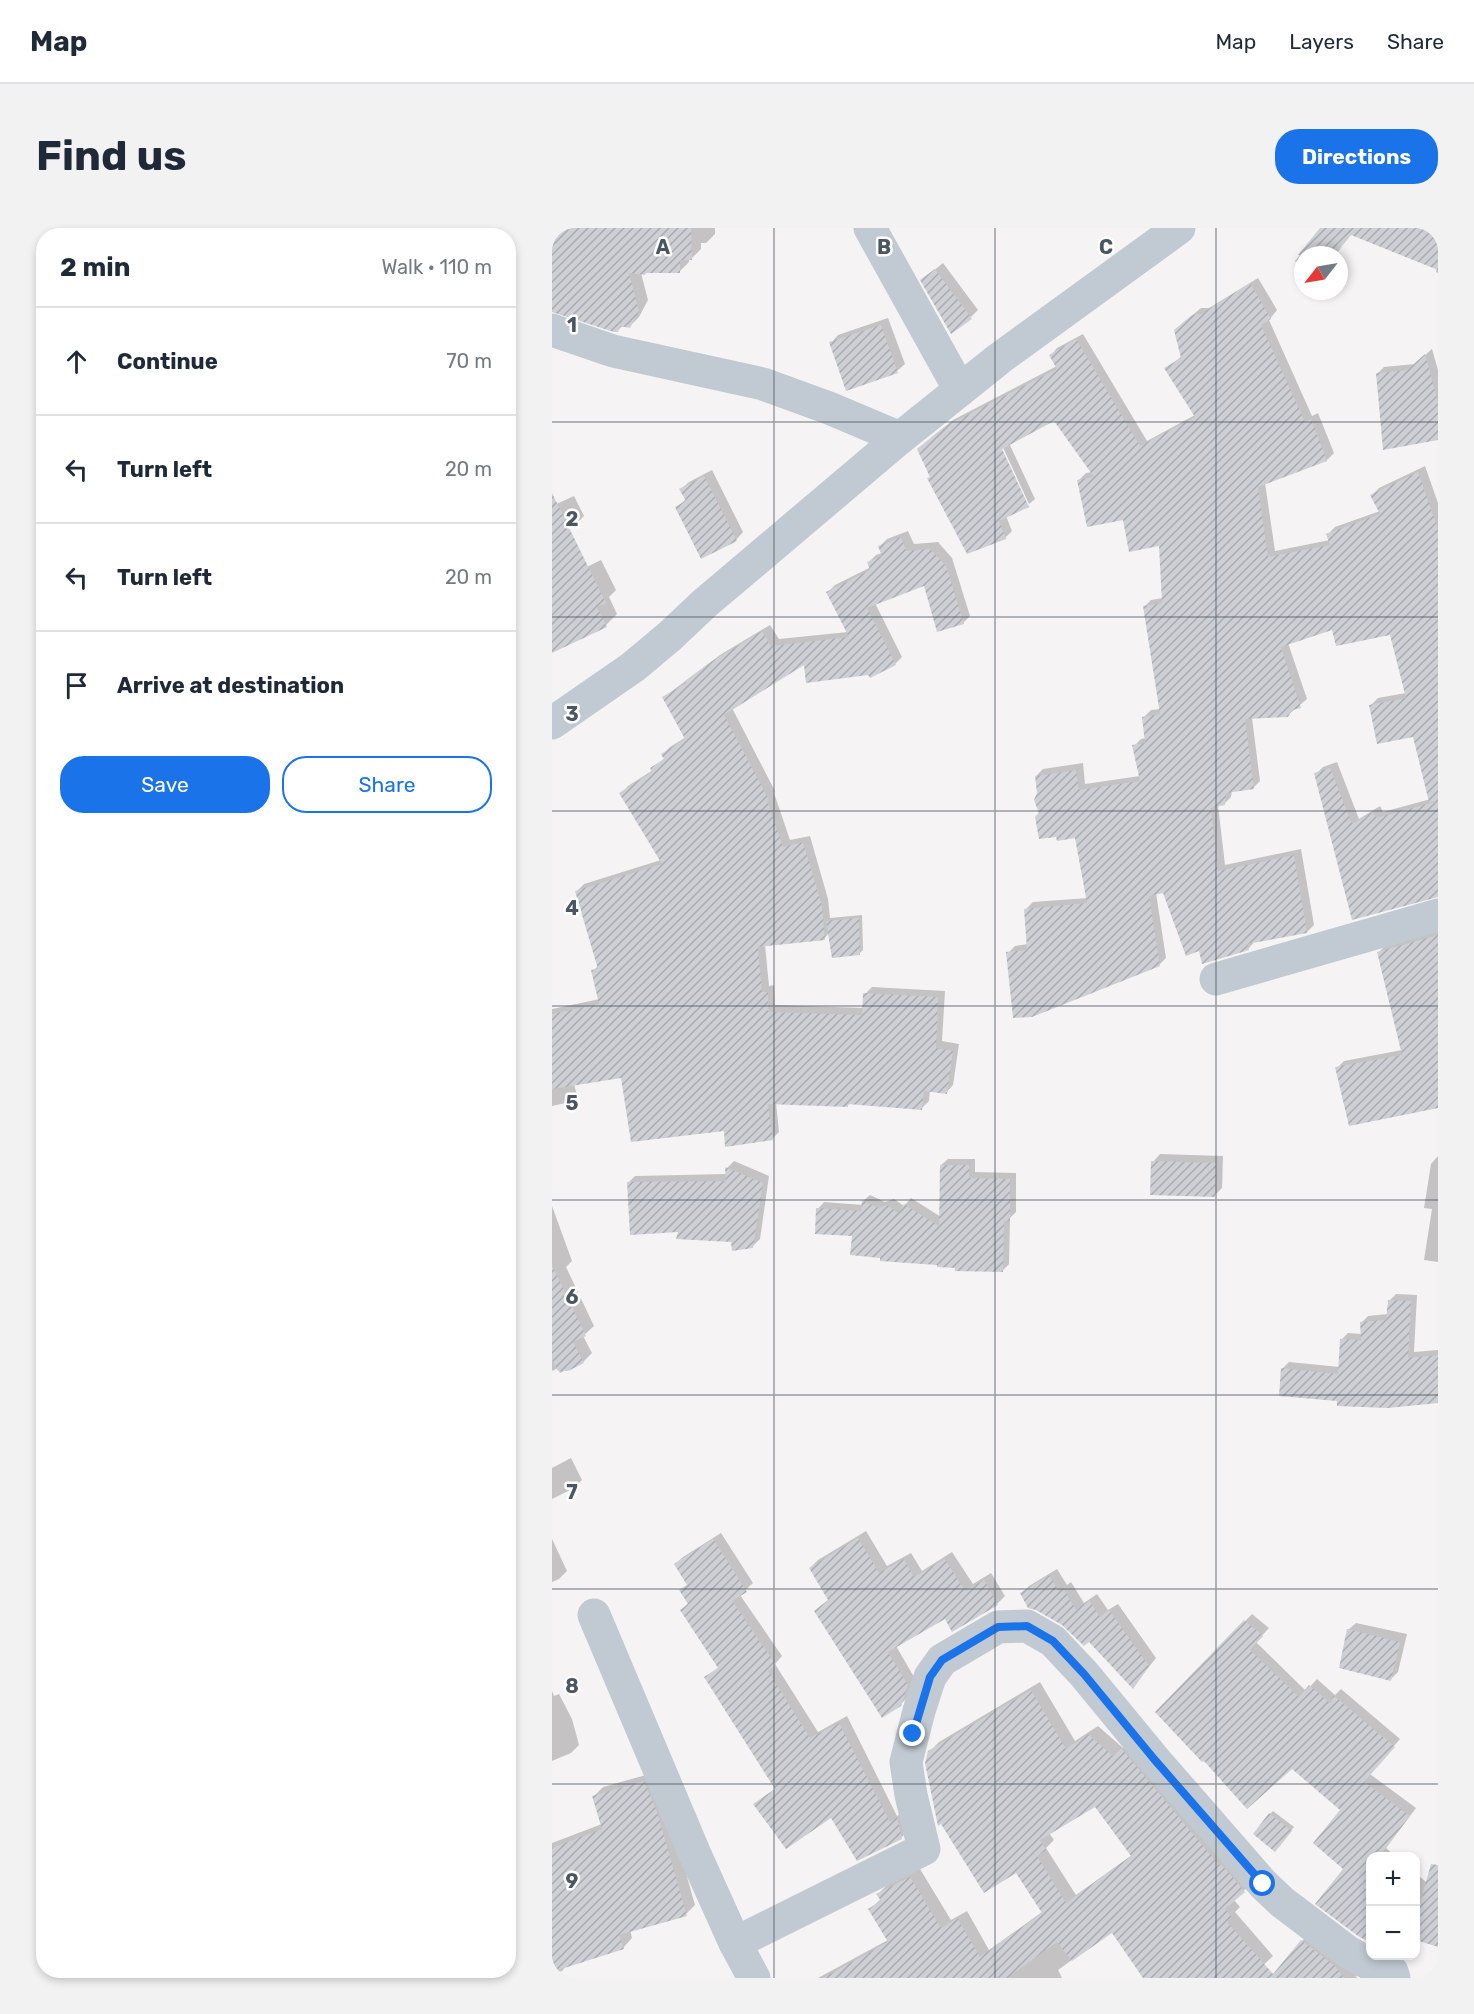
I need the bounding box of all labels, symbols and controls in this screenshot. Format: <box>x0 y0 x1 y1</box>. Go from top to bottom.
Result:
text: Map <box>30 25 87 58</box>
text: Map <box>1215 29 1256 54</box>
text: Layers <box>1289 29 1354 54</box>
text: Share <box>1387 29 1444 54</box>
button: Directions <box>1275 129 1438 184</box>
text: Find us <box>36 131 187 181</box>
text: A <box>656 235 671 259</box>
text: B <box>877 235 891 259</box>
text: C <box>1099 235 1113 259</box>
north arrow <box>1294 246 1348 300</box>
text: 2 min <box>60 252 130 283</box>
text: Walk · 110 m <box>381 255 492 279</box>
text: 1 <box>567 313 577 337</box>
icon: ahead <box>60 345 93 378</box>
text: Continue <box>117 348 218 375</box>
text: 70 m <box>446 349 492 373</box>
icon: left <box>60 453 93 486</box>
text: Turn left <box>117 456 212 483</box>
text: 20 m <box>445 457 492 481</box>
text: 2 <box>566 507 579 531</box>
icon: left <box>60 561 93 594</box>
text: Turn left <box>117 564 212 591</box>
text: 20 m <box>445 565 492 589</box>
icon: arrive <box>60 669 93 702</box>
text: Arrive at destination <box>117 672 344 699</box>
text: 3 <box>565 702 579 726</box>
button: Save <box>60 756 270 813</box>
button: Share <box>282 756 492 813</box>
text: 4 <box>565 896 579 920</box>
text: 5 <box>566 1091 579 1115</box>
text: 6 <box>565 1285 579 1309</box>
text: 7 <box>566 1480 578 1504</box>
text: 8 <box>565 1674 579 1698</box>
route end <box>899 1720 925 1746</box>
map controls <box>1366 1852 1420 1960</box>
button: + <box>1366 1852 1420 1906</box>
text: 9 <box>566 1869 579 1893</box>
route start <box>1249 1870 1275 1896</box>
button: − <box>1366 1906 1420 1960</box>

